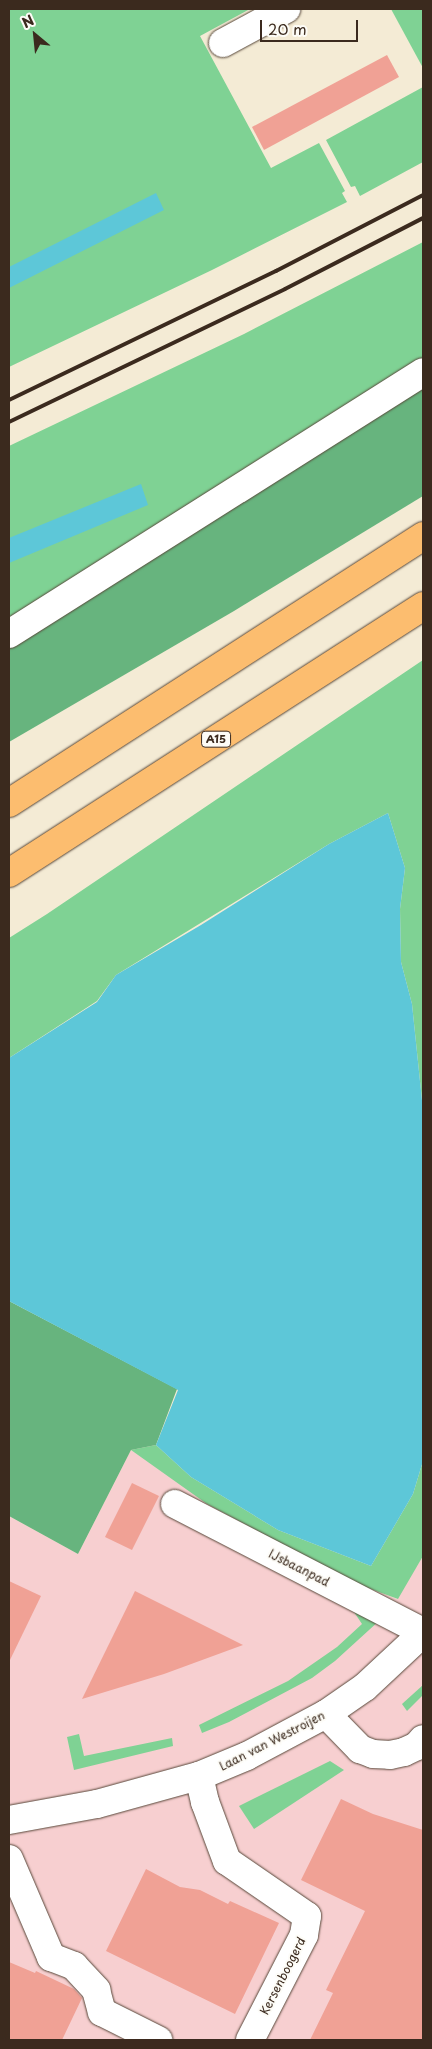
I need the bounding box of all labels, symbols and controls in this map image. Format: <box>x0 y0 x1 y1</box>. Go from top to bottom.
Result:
text: N <box>18 9 38 33</box>
north arrow <box>10 10 60 60</box>
scale bar <box>262 10 360 42</box>
text: 20 m <box>268 17 307 40</box>
road number: A15 <box>201 731 231 748</box>
street label: IJsbaanpad <box>266 1547 332 1589</box>
street label: Laan van Westroijen <box>217 1708 327 1774</box>
street label: Kersenboogerd <box>257 1935 309 2017</box>

